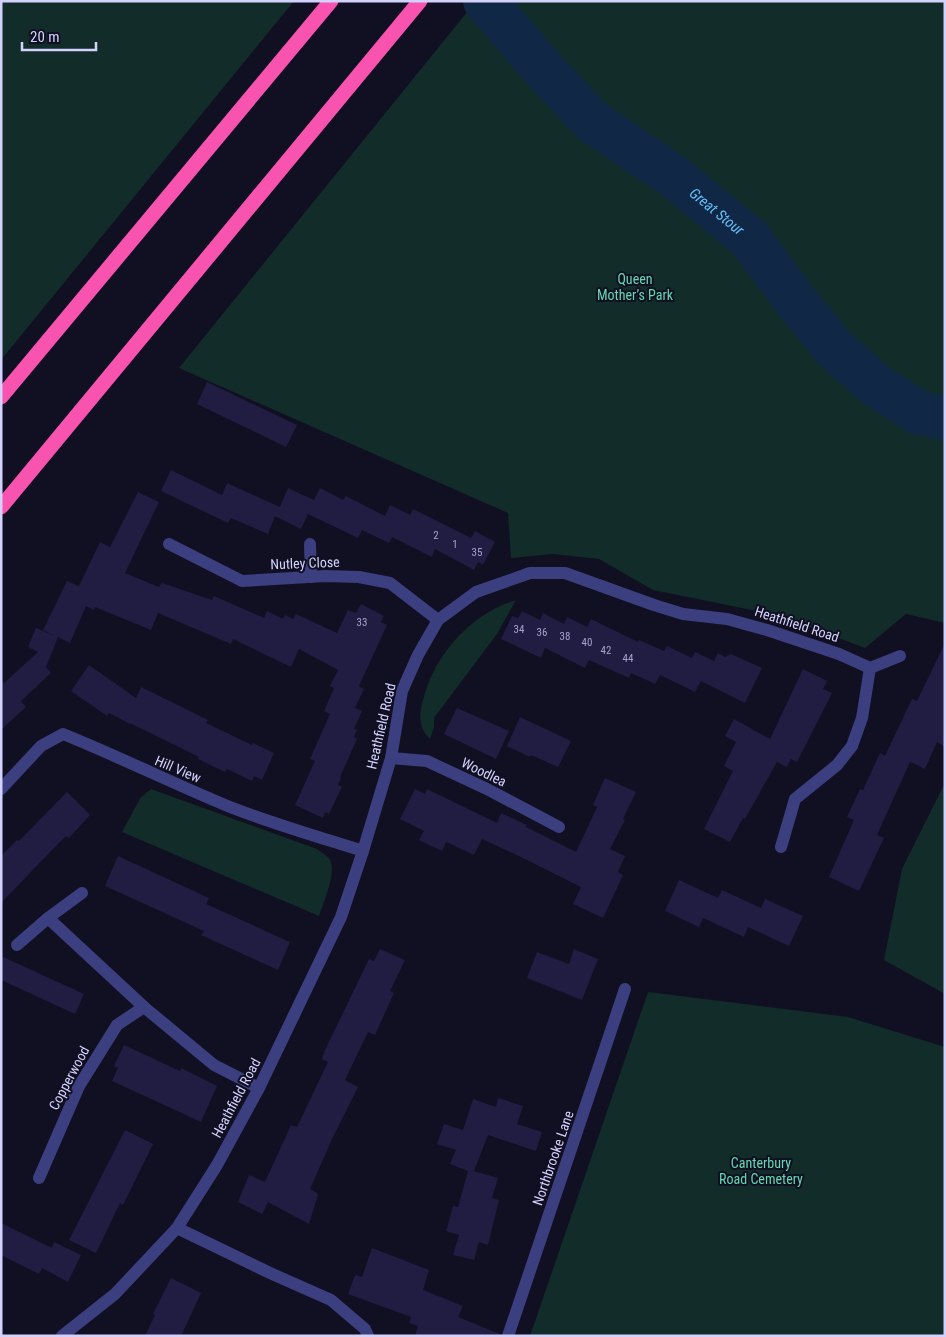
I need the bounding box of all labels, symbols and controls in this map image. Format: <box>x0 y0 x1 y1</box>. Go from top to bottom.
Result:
scale bar <box>22 20 96 52</box>
text: 20 m <box>30 28 60 46</box>
water label: Great Stour <box>686 184 748 239</box>
park label: Queen Mother’s Park <box>597 271 674 303</box>
house number: 2 <box>433 529 439 542</box>
house number: 1 <box>452 538 458 551</box>
house number: 35 <box>472 546 482 559</box>
street label: Nutley Close <box>270 554 340 572</box>
street label: Heathfield Road <box>753 603 841 645</box>
house number: 33 <box>357 616 367 629</box>
house number: 34 <box>514 623 525 636</box>
house number: 36 <box>537 626 547 639</box>
house number: 38 <box>560 630 570 643</box>
house number: 40 <box>582 636 592 649</box>
house number: 42 <box>601 644 611 657</box>
house number: 44 <box>623 652 634 665</box>
street label: Heathfield Road <box>363 681 399 771</box>
street label: Hill View <box>153 752 203 786</box>
street label: Woodlea <box>459 754 509 790</box>
street label: Copperwood <box>46 1043 92 1113</box>
street label: Heathfield Road <box>208 1055 264 1141</box>
street label: Northbrooke Lane <box>529 1108 577 1207</box>
park label: Canterbury Road Cemetery <box>719 1155 803 1187</box>

